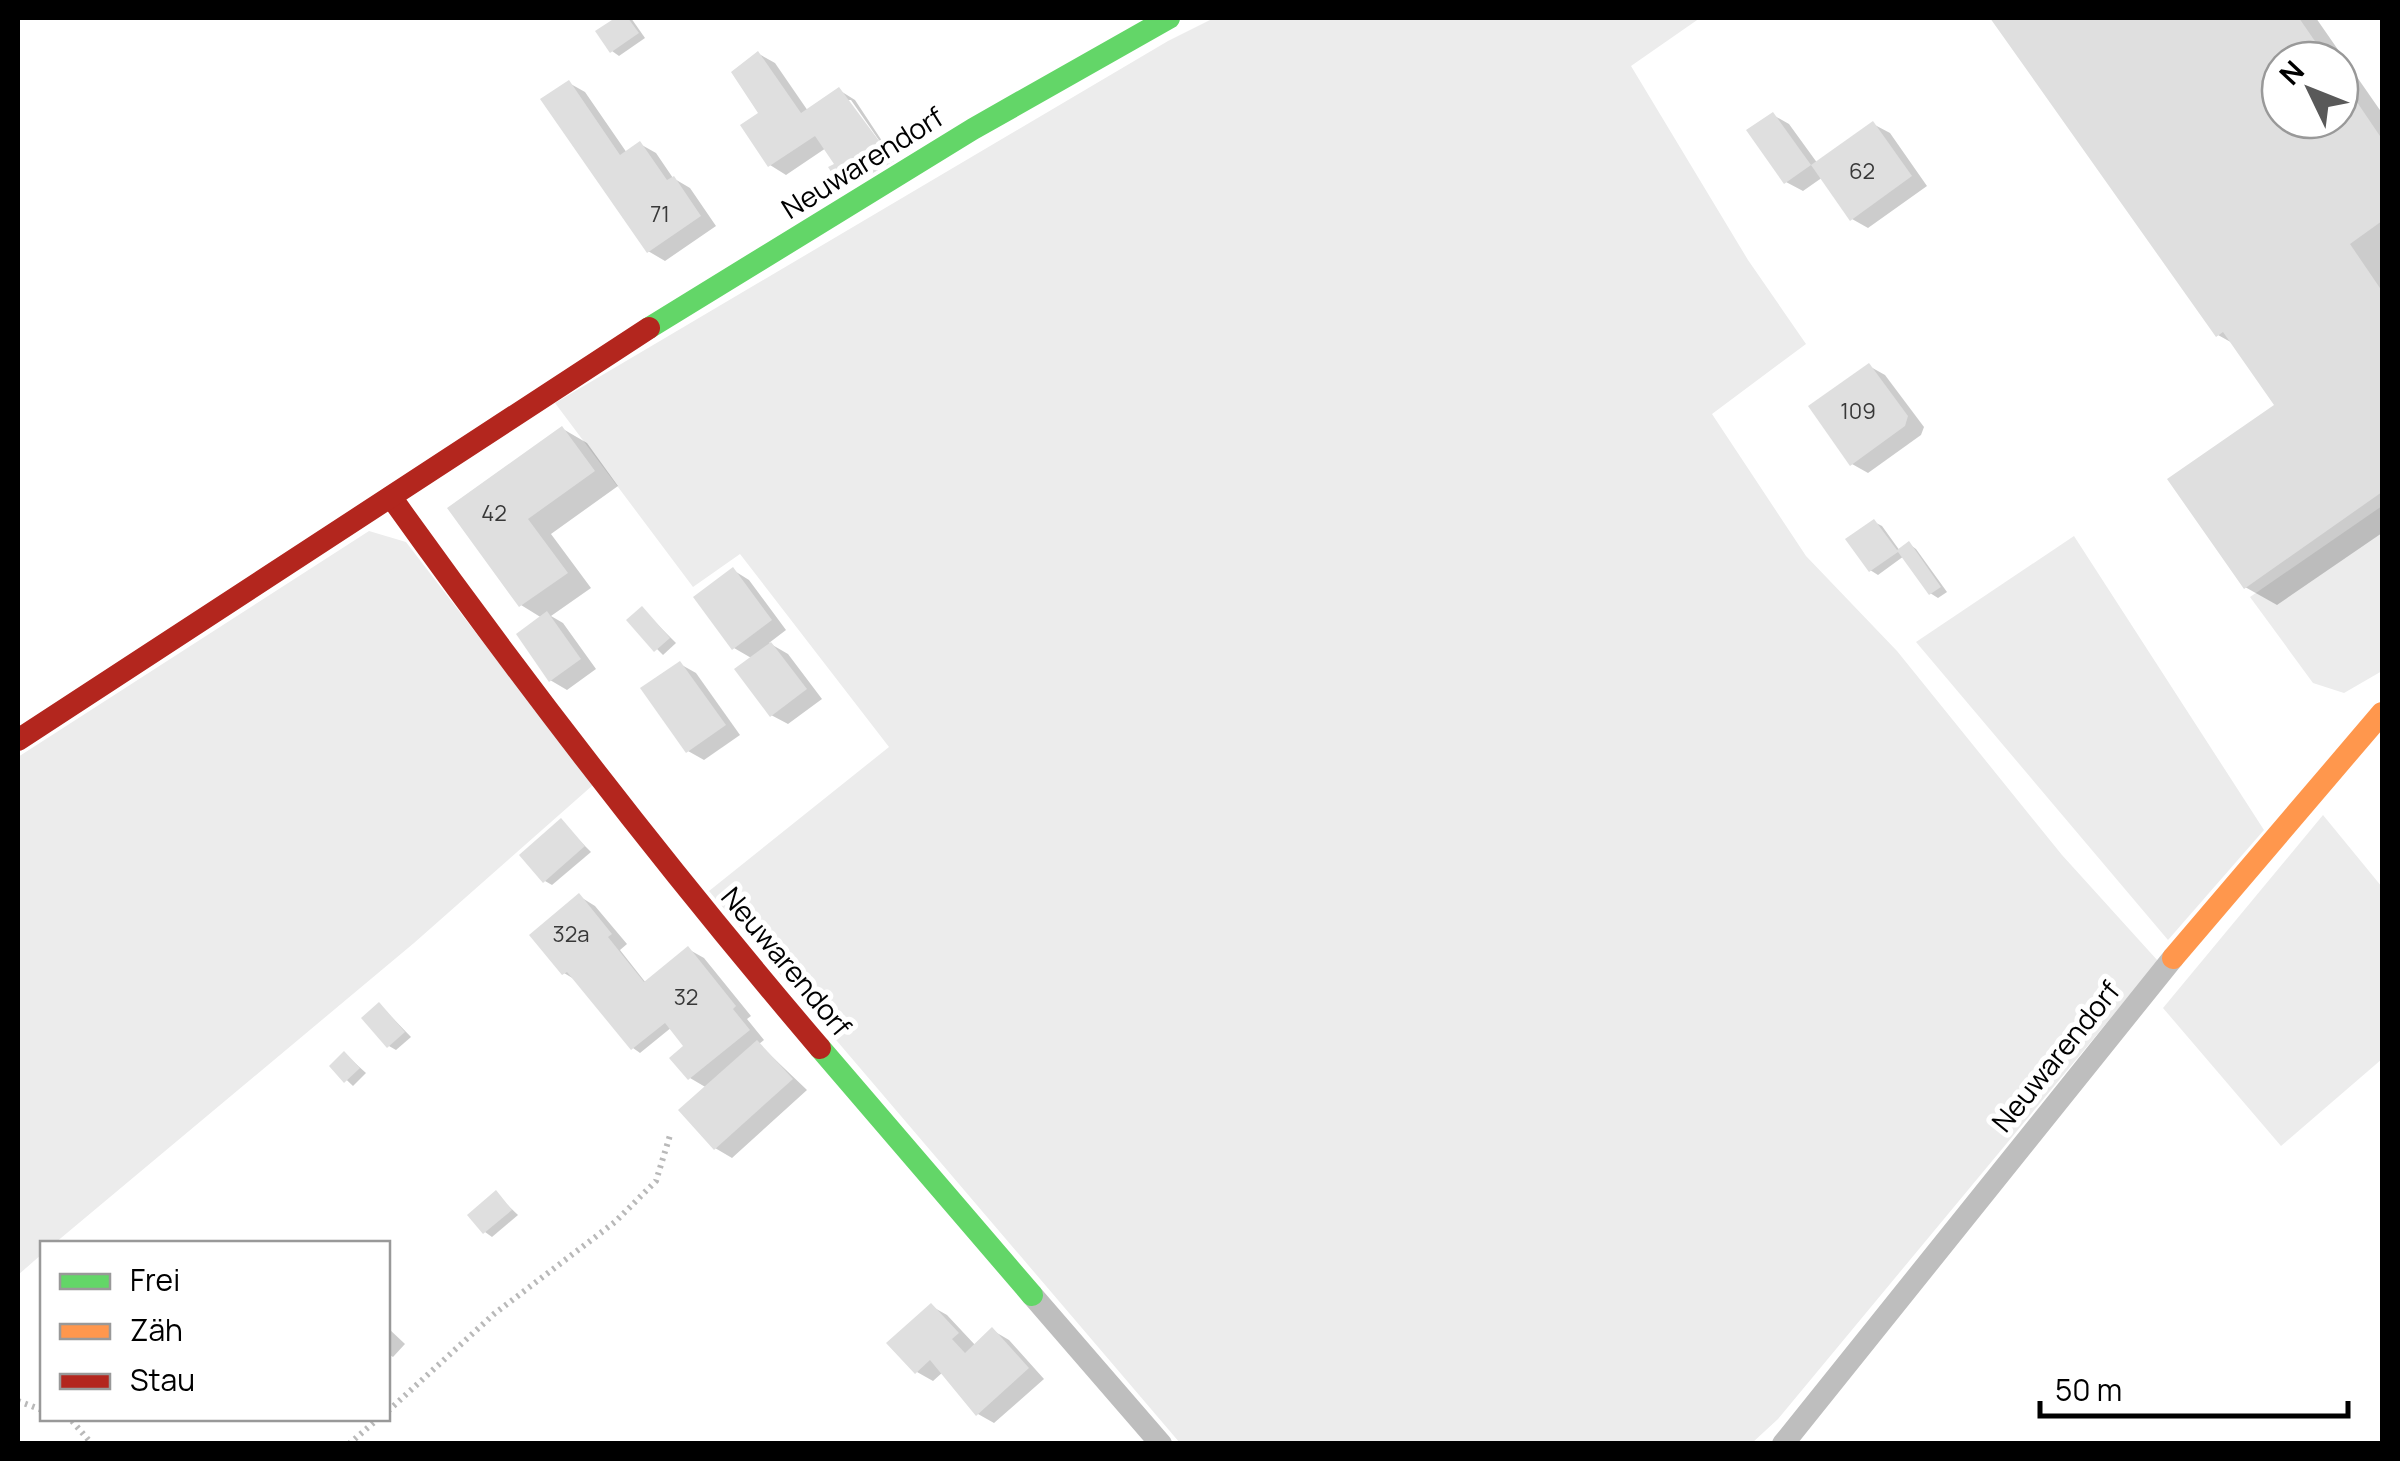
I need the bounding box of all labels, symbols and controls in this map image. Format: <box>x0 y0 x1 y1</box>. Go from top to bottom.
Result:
north arrow <box>2260 40 2360 140</box>
text: N <box>2270 52 2312 93</box>
street label: Neuwarendorf <box>774 97 950 227</box>
house number: 62 <box>1849 156 1875 186</box>
house number: 71 <box>650 199 670 229</box>
house number: 109 <box>1840 396 1876 426</box>
house number: 42 <box>481 498 507 528</box>
street label: Neuwarendorf <box>713 878 861 1044</box>
house number: 32a <box>553 919 589 949</box>
street label: Neuwarendorf <box>1982 973 2128 1139</box>
house number: 32 <box>674 982 698 1012</box>
legend <box>40 1241 390 1421</box>
text: Frei <box>130 1259 180 1300</box>
text: Zäh <box>130 1309 183 1350</box>
scale bar <box>2040 1356 2348 1418</box>
text: Stau <box>130 1359 195 1400</box>
text: 50 m <box>2055 1369 2122 1410</box>

